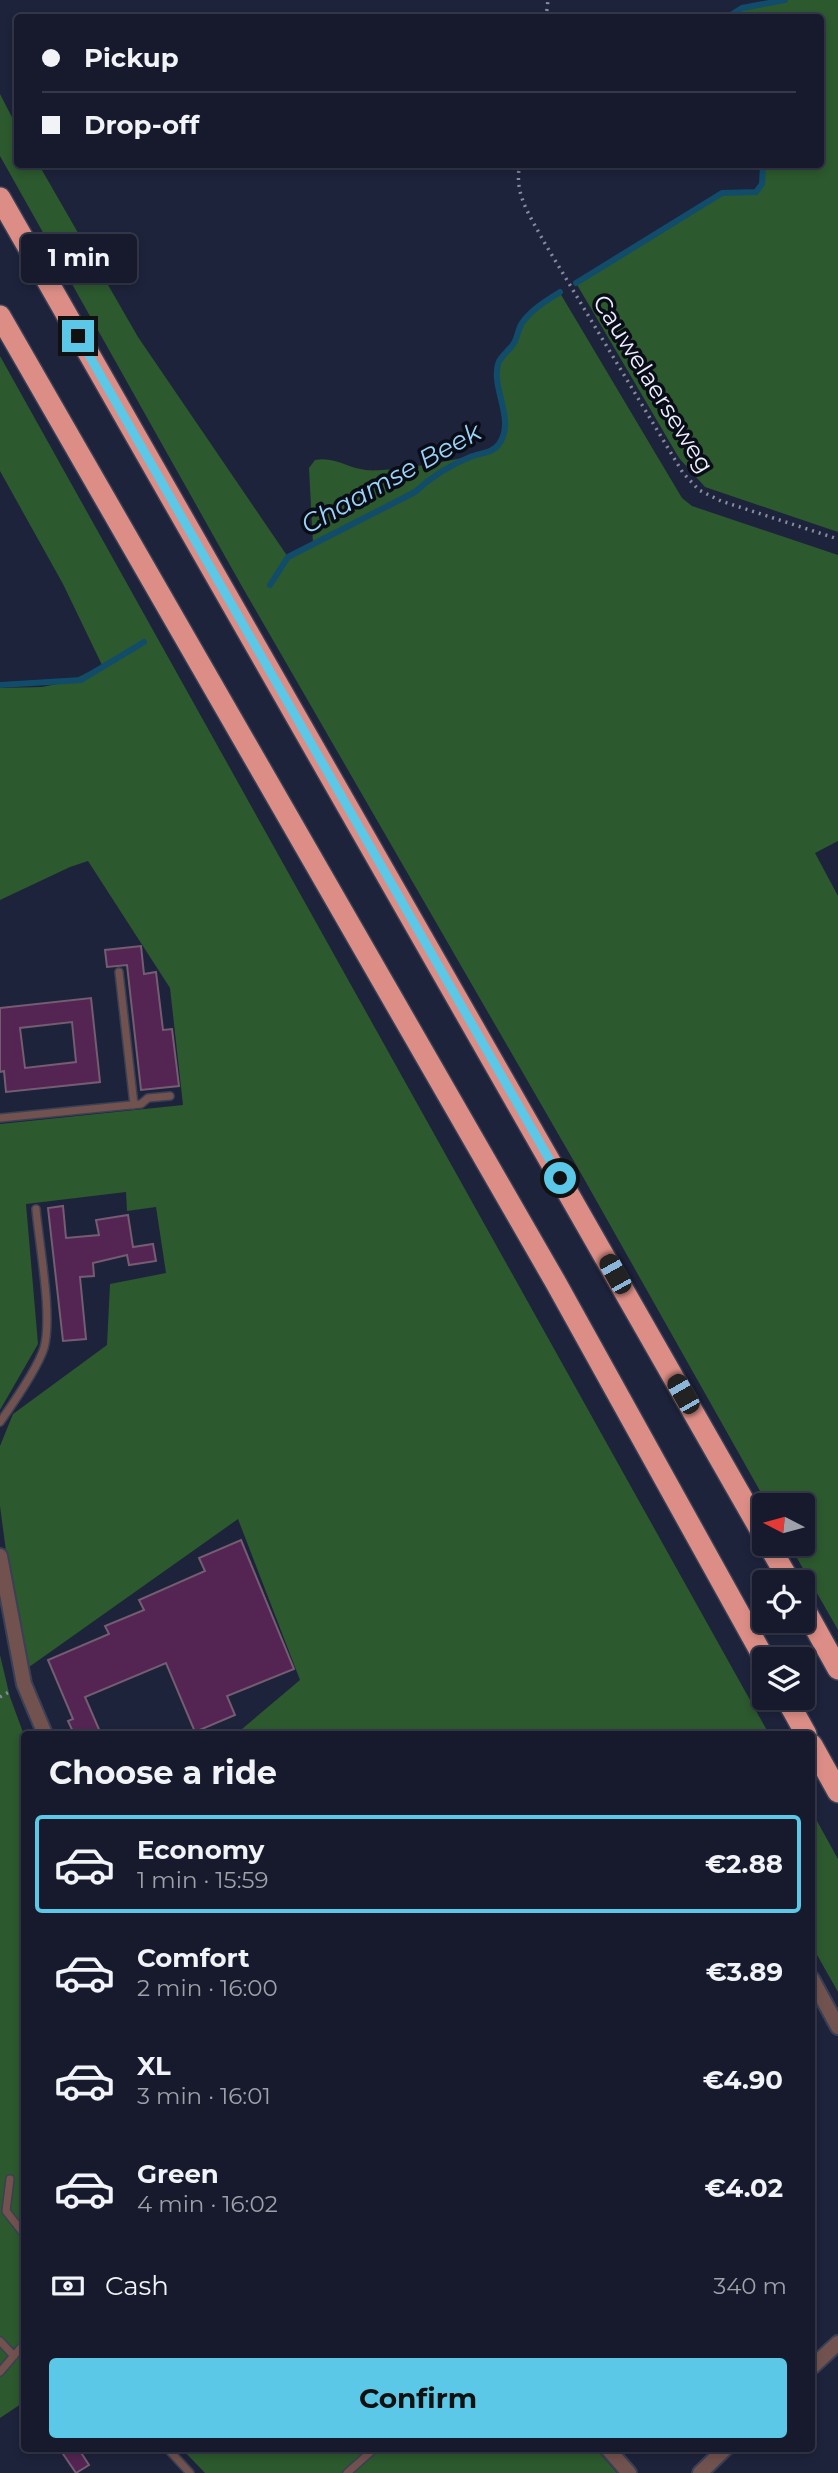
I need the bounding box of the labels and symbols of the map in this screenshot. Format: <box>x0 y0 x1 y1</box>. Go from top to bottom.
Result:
callout: 1 min <box>20 234 136 284</box>
street label: Cauwelaerseweg <box>587 289 720 478</box>
route end <box>62 320 94 352</box>
water label: Chaamse Beek <box>295 415 488 541</box>
route start <box>544 1162 576 1194</box>
car <box>596 1251 635 1297</box>
car <box>664 1371 703 1417</box>
north arrow <box>752 1493 816 1556</box>

